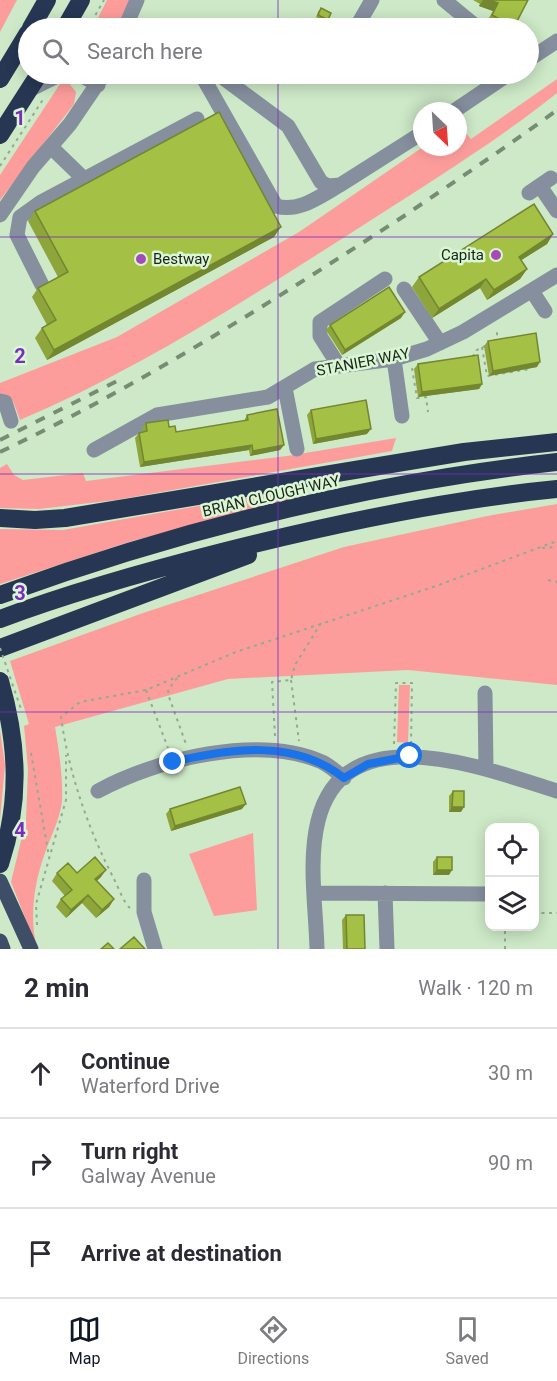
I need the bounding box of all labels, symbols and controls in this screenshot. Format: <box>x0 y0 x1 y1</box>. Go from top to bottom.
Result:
search box <box>18 18 539 84</box>
icon: search <box>39 35 72 68</box>
text: Search here <box>87 39 203 64</box>
north arrow <box>413 102 467 156</box>
text: 1 <box>14 106 26 130</box>
place label: Capita <box>441 246 484 264</box>
marker: Capita <box>489 248 503 262</box>
place label: Bestway <box>153 250 209 268</box>
marker: Bestway <box>134 252 148 266</box>
text: 2 <box>14 344 26 368</box>
street label: STANIER WAY <box>315 344 411 380</box>
street label: BRIAN CLOUGH WAY <box>201 471 341 521</box>
text: 3 <box>14 581 26 605</box>
route start <box>396 742 422 768</box>
route end <box>159 748 185 774</box>
text: 4 <box>14 818 26 842</box>
map controls <box>485 823 539 931</box>
button: locate <box>485 823 539 877</box>
button: layers <box>485 877 539 931</box>
text: 2 min <box>24 973 89 1003</box>
text: Walk · 120 m <box>418 976 533 1000</box>
text: Continue <box>81 1049 170 1074</box>
icon: ahead <box>24 1057 57 1090</box>
text: 30 m <box>488 1061 533 1085</box>
text: Waterford Drive <box>81 1074 220 1098</box>
text: Turn right <box>81 1139 178 1164</box>
icon: right <box>24 1147 57 1180</box>
text: 90 m <box>488 1151 533 1175</box>
text: Galway Avenue <box>81 1164 216 1188</box>
icon: arrive <box>24 1237 57 1270</box>
text: Arrive at destination <box>81 1241 282 1266</box>
tab: Map <box>68 1313 101 1368</box>
tab: Directions <box>237 1313 309 1368</box>
tab: Saved <box>446 1313 489 1368</box>

